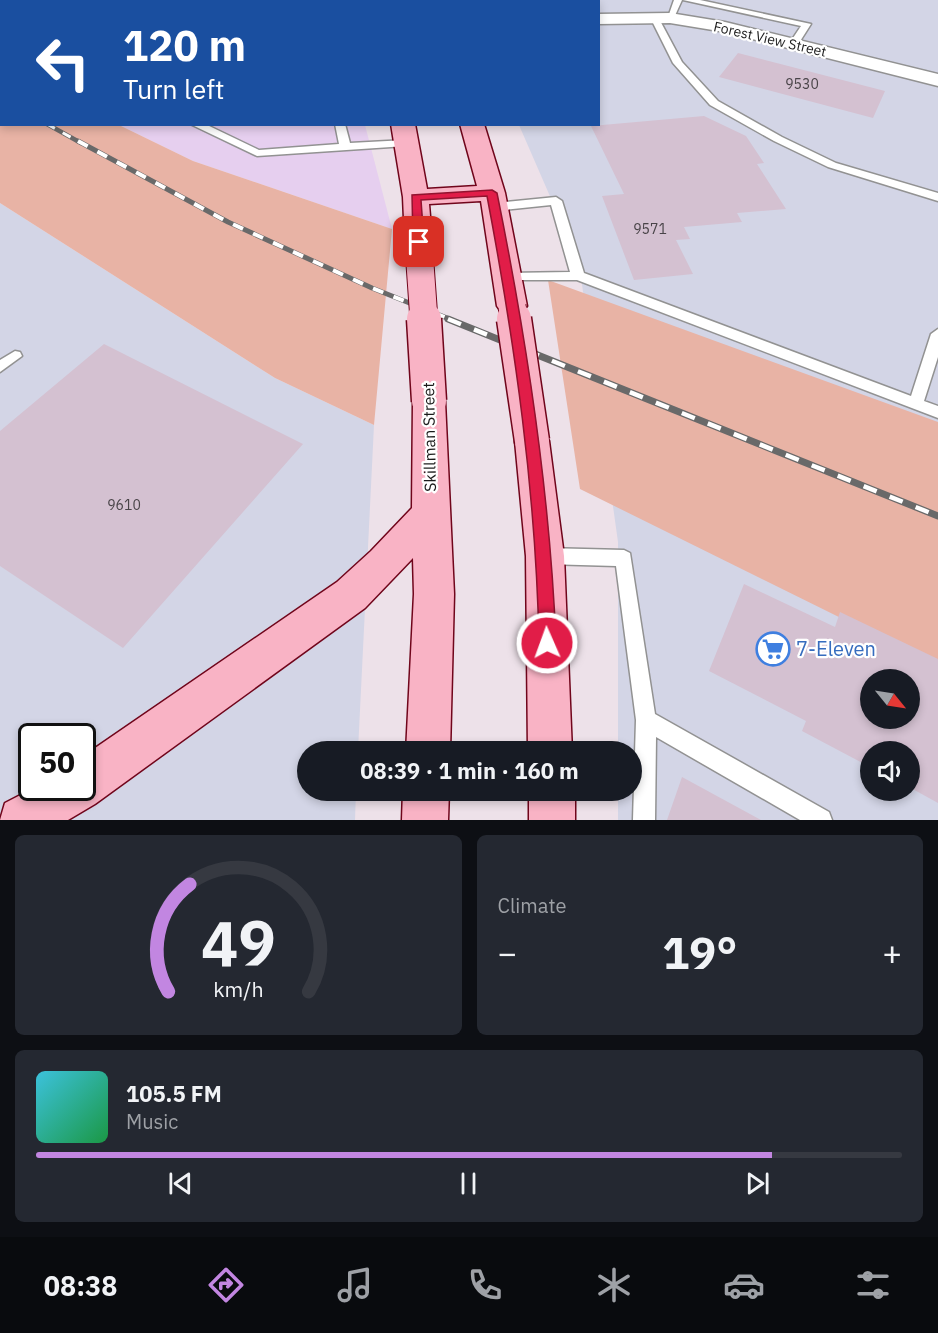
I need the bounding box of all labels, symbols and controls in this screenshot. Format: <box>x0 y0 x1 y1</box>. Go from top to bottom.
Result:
street label: Forest View Street <box>712 17 828 61</box>
text: 120 m <box>123 18 246 73</box>
icon: left <box>24 24 102 102</box>
text: Turn left <box>123 71 224 106</box>
house number: 9530 <box>785 75 819 93</box>
pin <box>393 216 444 267</box>
house number: 9571 <box>633 220 667 238</box>
icon: arrive <box>402 225 435 258</box>
street label: Skillman Street <box>418 382 440 492</box>
house number: 9610 <box>107 496 141 514</box>
position arrow <box>515 611 579 675</box>
supermarket icon: 7-Eleven <box>755 631 791 667</box>
place label: 7-Eleven <box>796 635 876 662</box>
north arrow <box>860 669 920 729</box>
map controls <box>860 669 920 801</box>
speed limit sign: 50 <box>18 723 96 801</box>
button: sound <box>860 741 920 801</box>
text: 08:39 · 1 min · 160 m <box>360 756 579 785</box>
text: Climate <box>498 892 566 919</box>
text: 49 <box>201 902 276 983</box>
text: 19° <box>662 923 737 981</box>
text: − <box>498 931 517 974</box>
text: + <box>882 931 902 974</box>
text: km/h <box>213 975 263 1003</box>
text: 105.5 FM <box>126 1079 222 1108</box>
text: Music <box>126 1108 178 1135</box>
icon: previous <box>164 1167 197 1200</box>
icon: pause <box>452 1167 485 1200</box>
icon: next <box>741 1167 774 1200</box>
icon: directions <box>205 1264 247 1306</box>
icon: music <box>334 1264 376 1306</box>
icon: phone <box>464 1264 506 1306</box>
icon: climate <box>593 1264 635 1306</box>
icon: car <box>723 1264 765 1306</box>
icon: filters <box>852 1264 894 1306</box>
text: 08:38 <box>44 1268 117 1303</box>

